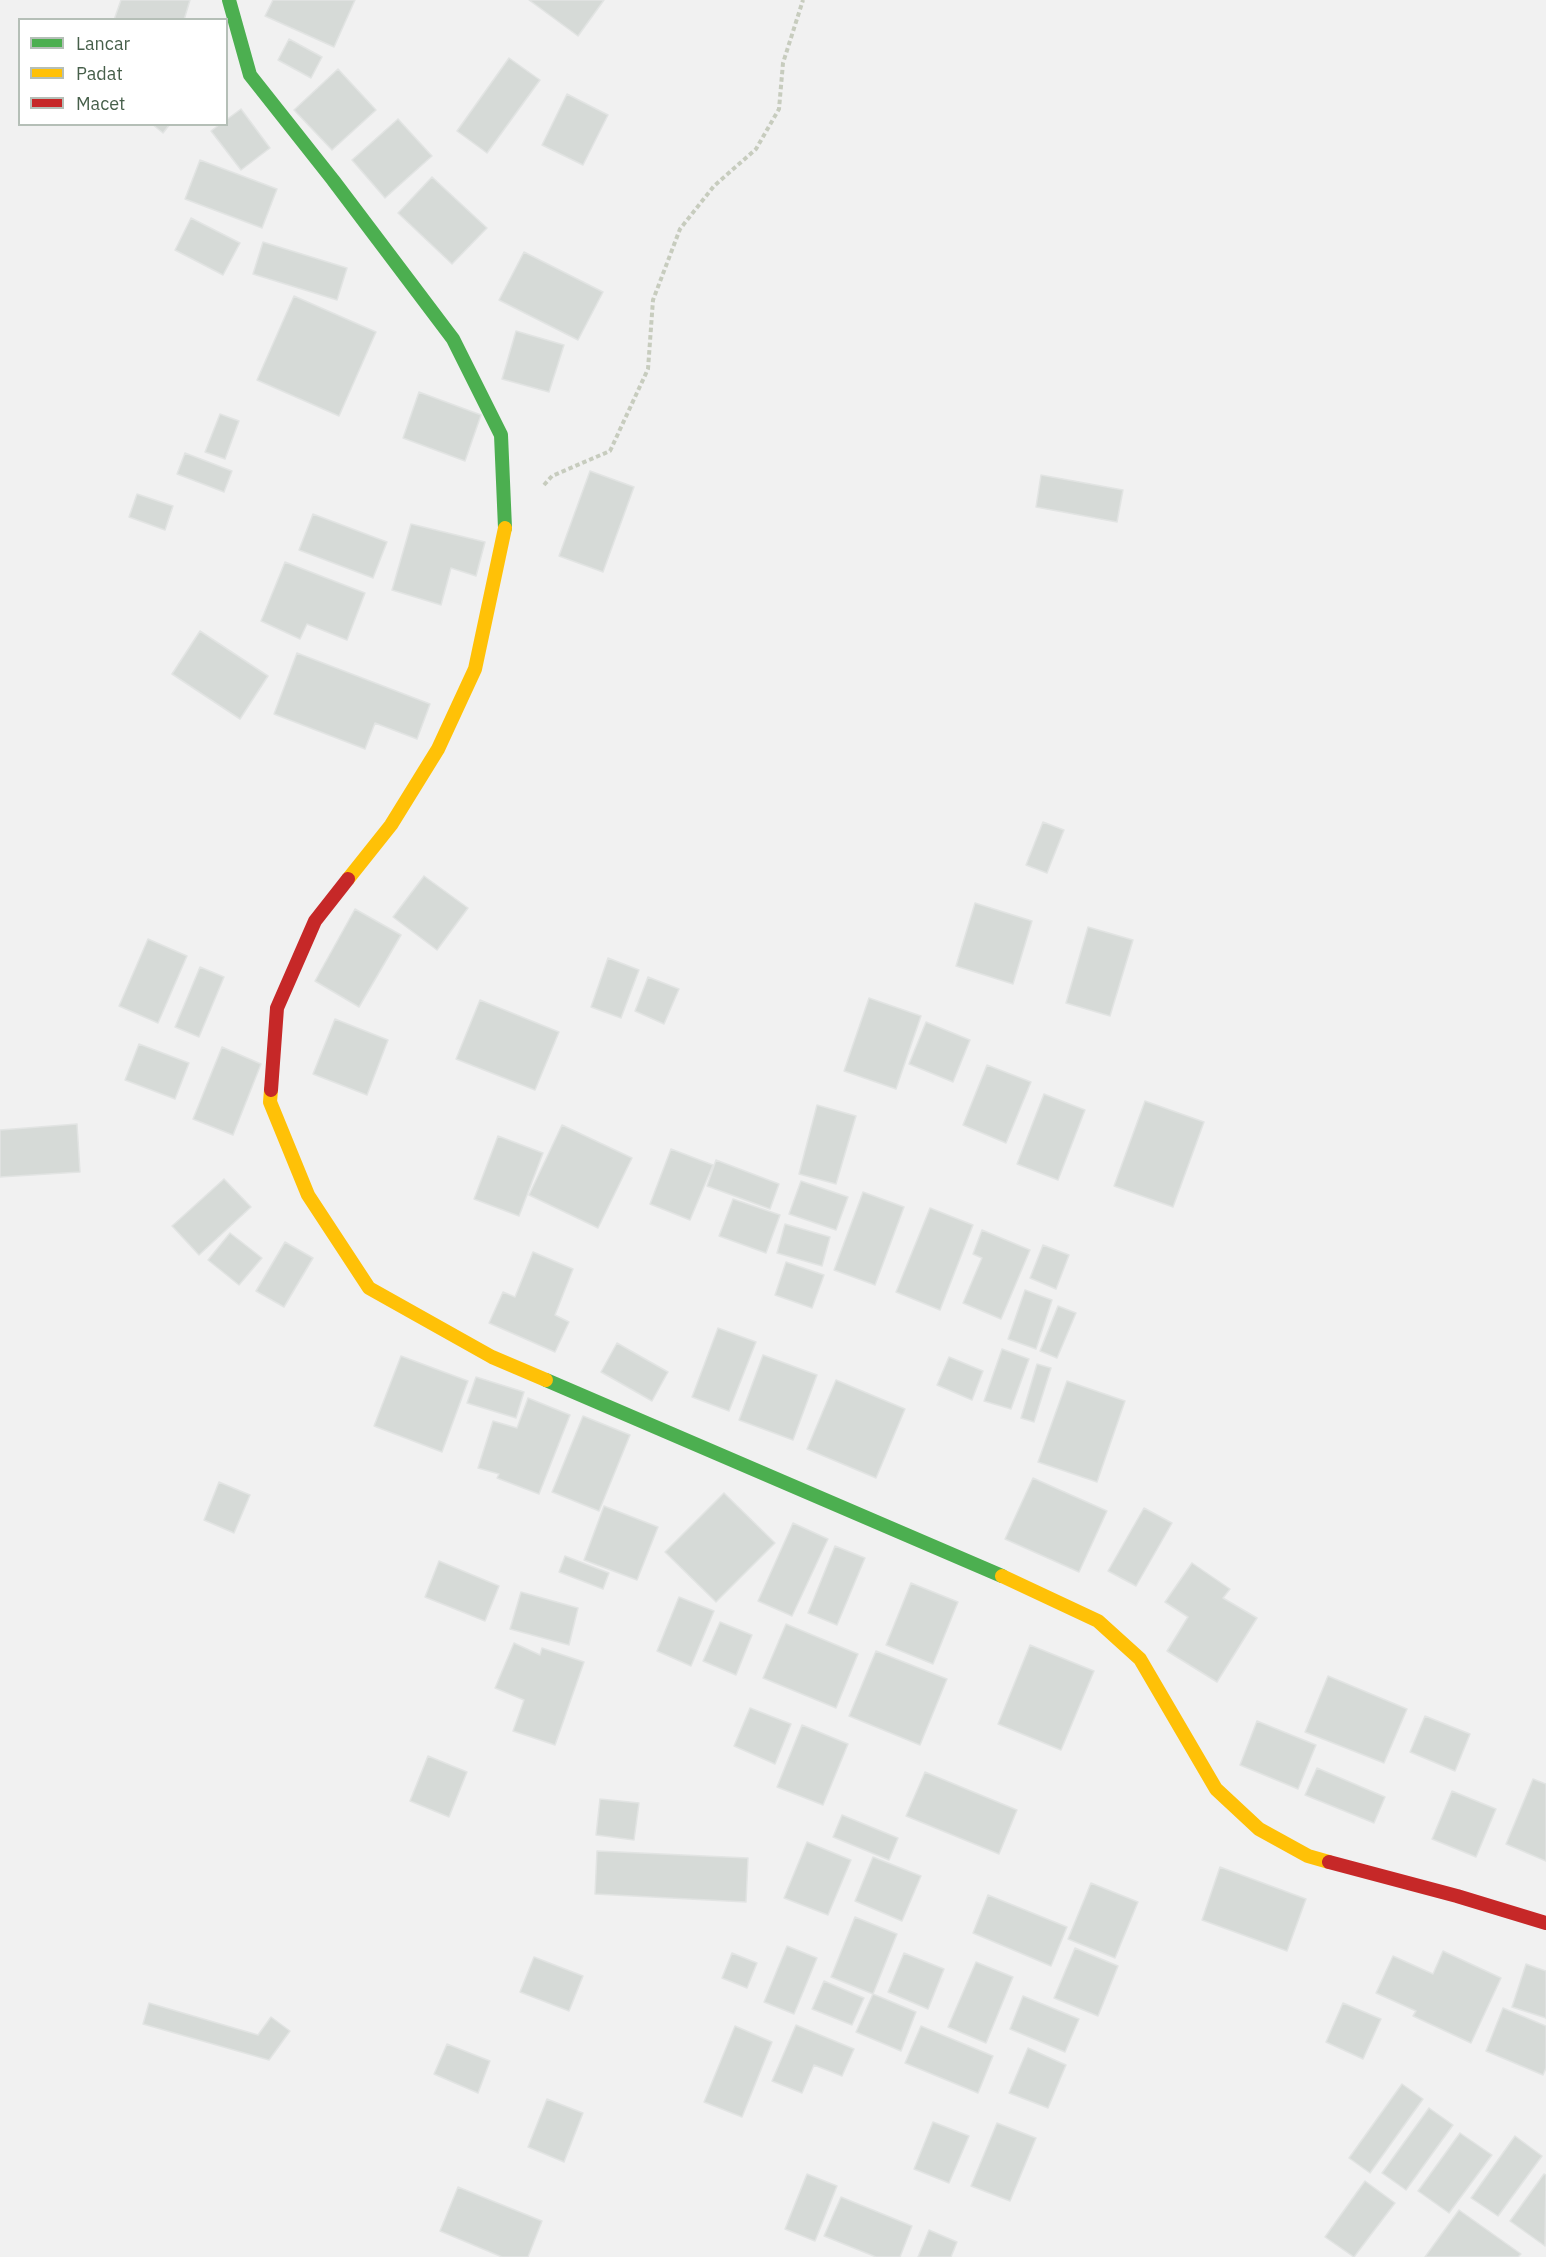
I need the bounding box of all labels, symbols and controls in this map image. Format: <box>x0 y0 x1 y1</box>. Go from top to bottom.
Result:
legend <box>18 18 228 126</box>
text: Lancar <box>76 32 130 55</box>
text: Padat <box>76 62 123 85</box>
text: Macet <box>76 92 125 115</box>

